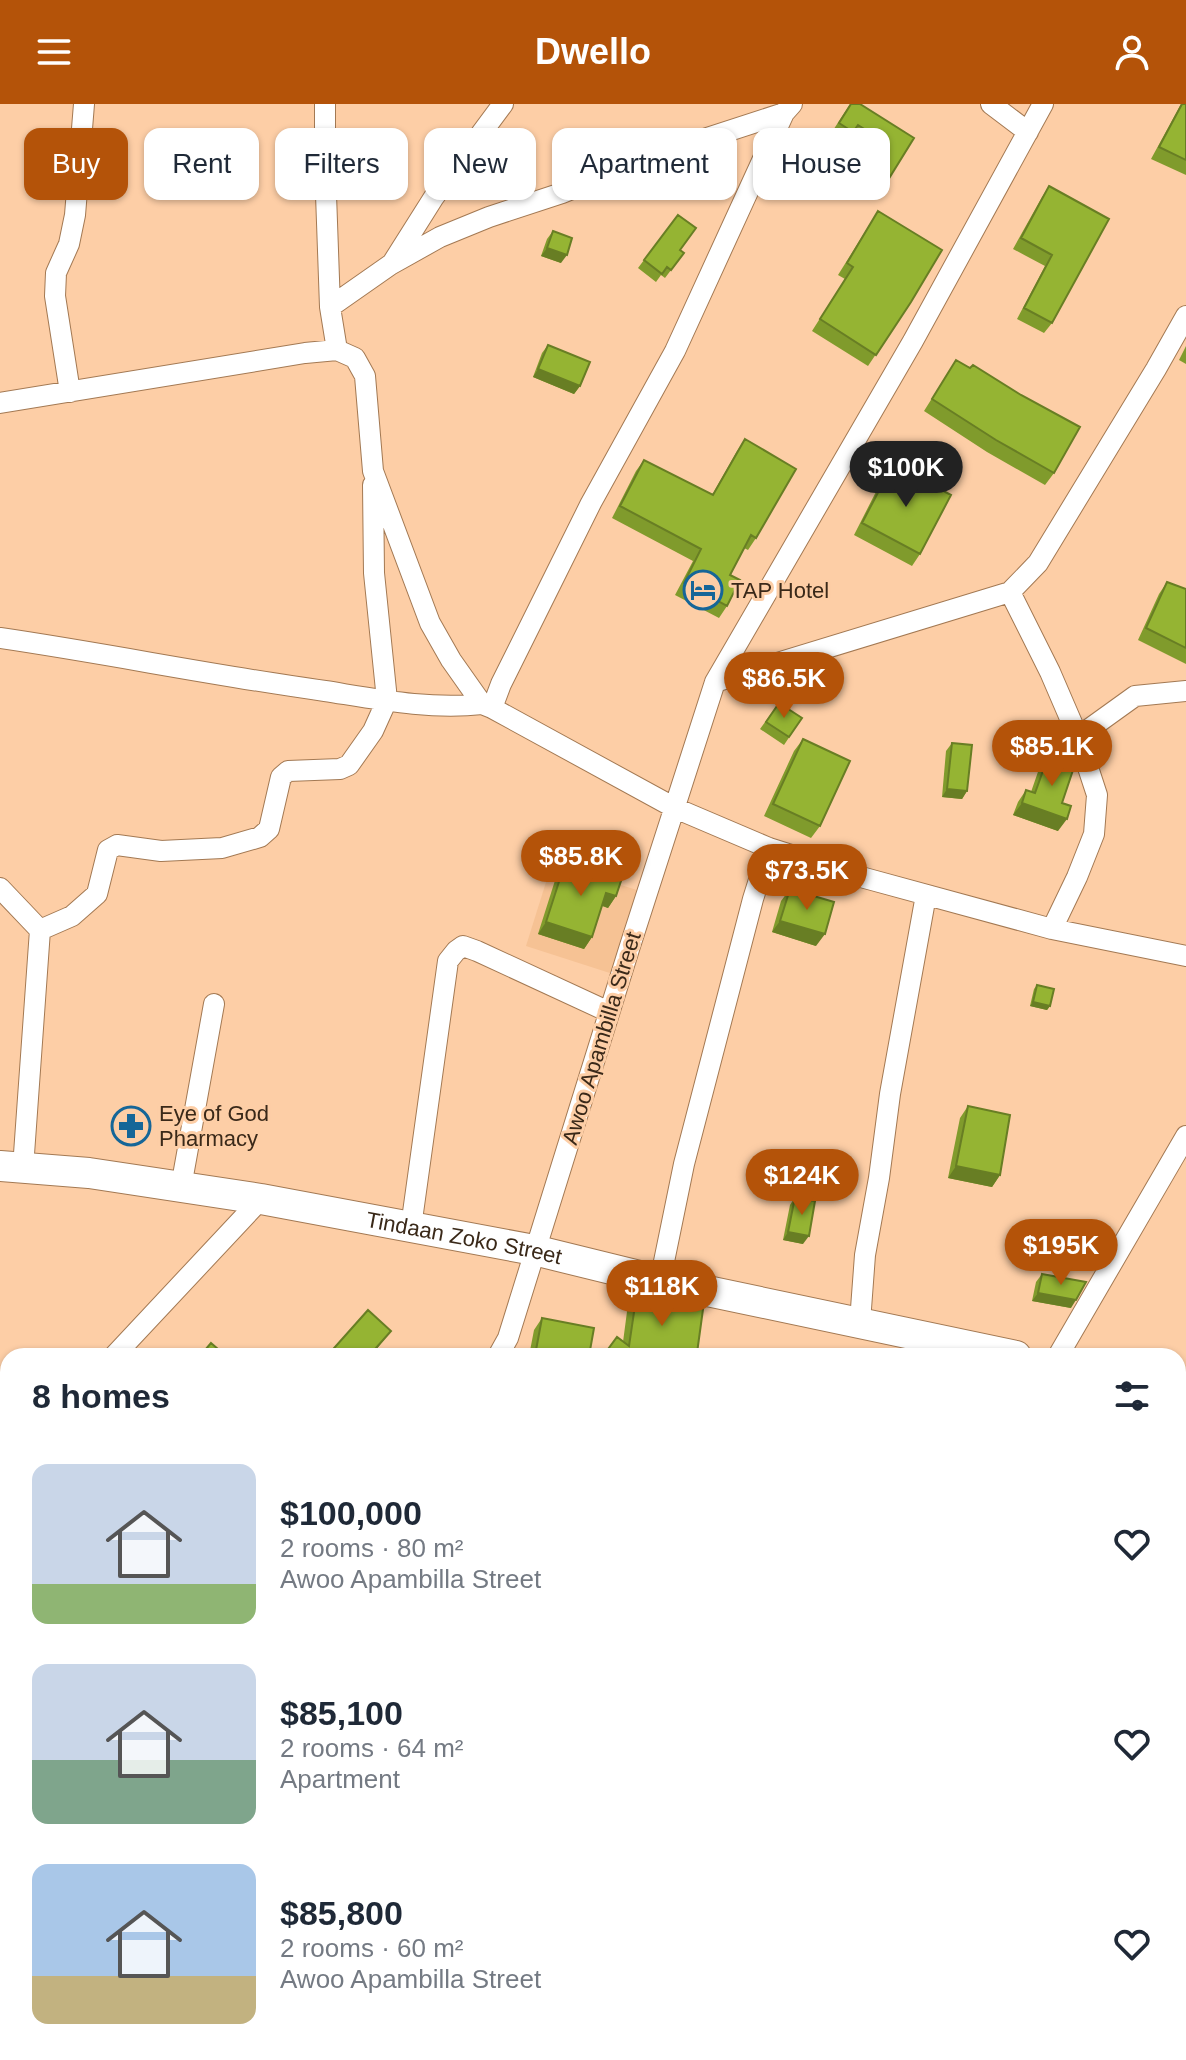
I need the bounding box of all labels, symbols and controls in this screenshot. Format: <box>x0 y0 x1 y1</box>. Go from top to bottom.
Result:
icon: menu <box>32 30 76 74</box>
icon: person <box>1110 30 1154 74</box>
text: Dwello <box>535 31 651 72</box>
chip: Buy <box>24 128 128 200</box>
chip: Rent <box>144 128 259 200</box>
chip: Filters <box>275 128 408 200</box>
chip: New <box>424 128 536 200</box>
chip: Apartment <box>552 128 737 200</box>
chip: House <box>753 128 890 200</box>
pin: $100K <box>850 441 962 509</box>
text: $100K <box>868 452 944 482</box>
hotel icon: TAP Hotel <box>682 569 724 611</box>
place label: TAP Hotel <box>731 578 829 603</box>
pin: $86.5K <box>719 652 849 720</box>
text: $86.5K <box>742 663 826 693</box>
pin: $85.1K <box>987 720 1117 788</box>
text: $85.1K <box>1010 731 1094 761</box>
pin: $85.8K <box>516 830 646 898</box>
text: $85.8K <box>539 841 623 871</box>
pin: $73.5K <box>742 844 872 912</box>
text: $73.5K <box>765 855 849 885</box>
street label: Awoo Apambilla Street <box>557 929 646 1147</box>
place label: Eye of God Pharmacy <box>159 1101 269 1151</box>
pharmacy icon: Eye of God Pharmacy <box>110 1105 152 1147</box>
pin: $124K <box>746 1149 858 1217</box>
text: $124K <box>764 1160 840 1190</box>
street label: Tindaan Zoko Street <box>364 1207 564 1269</box>
pin: $195K <box>1005 1219 1117 1287</box>
text: $195K <box>1023 1230 1099 1260</box>
pin: $118K <box>606 1260 718 1328</box>
text: $118K <box>624 1271 700 1301</box>
icon: filters <box>1110 1374 1154 1418</box>
text: 8 homes <box>32 1377 170 1415</box>
text: $100,000 <box>280 1494 422 1532</box>
icon: home <box>96 1496 192 1592</box>
icon: heart <box>1110 1522 1154 1566</box>
text: 2 rooms · 80 m² <box>280 1533 464 1563</box>
text: Awoo Apambilla Street <box>280 1564 541 1594</box>
text: $85,100 <box>280 1694 403 1732</box>
icon: home <box>96 1696 192 1792</box>
icon: heart <box>1110 1722 1154 1766</box>
text: 2 rooms · 64 m² <box>280 1733 464 1763</box>
text: Apartment <box>280 1764 400 1794</box>
text: $85,800 <box>280 1894 403 1932</box>
icon: home <box>96 1896 192 1992</box>
icon: heart <box>1110 1922 1154 1966</box>
text: 2 rooms · 60 m² <box>280 1933 464 1963</box>
text: Awoo Apambilla Street <box>280 1964 541 1994</box>

